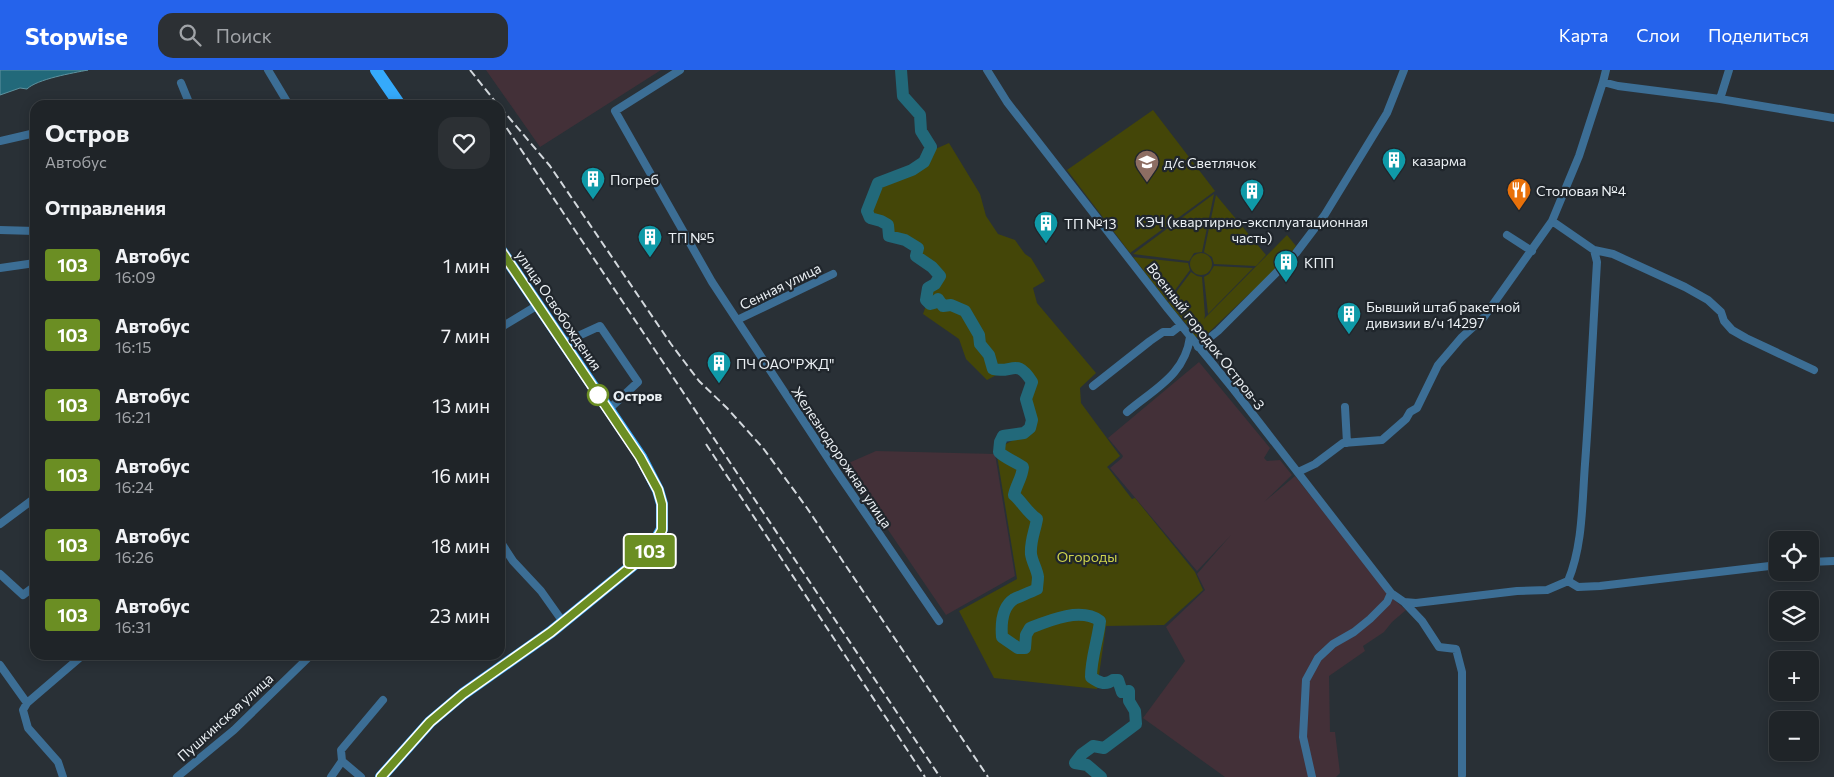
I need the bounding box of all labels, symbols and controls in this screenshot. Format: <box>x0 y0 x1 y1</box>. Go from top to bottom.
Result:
search box <box>158 13 508 58</box>
text: Stopwise <box>25 21 128 50</box>
icon: search <box>176 21 204 49</box>
text: Поиск <box>216 24 272 47</box>
text: Карта <box>1559 24 1608 46</box>
text: Слои <box>1636 24 1680 46</box>
text: Поделиться <box>1708 24 1809 46</box>
button: heart <box>438 117 490 169</box>
text: Остров <box>45 118 129 147</box>
building icon: казарма <box>1381 147 1407 181</box>
school or university icon: д/с Светлячок <box>1134 149 1160 183</box>
text: Автобус <box>45 152 107 171</box>
place label: казарма <box>1412 152 1466 169</box>
place label: д/с Светлячок <box>1164 154 1257 171</box>
building icon: Погреб <box>580 166 606 200</box>
place label: Погреб <box>610 171 659 188</box>
restaurant icon: Столовая №4 <box>1506 177 1532 211</box>
building icon: КЭЧ (квартирно-эксплуатационная часть) <box>1239 178 1265 212</box>
place label: Столовая №4 <box>1536 182 1627 199</box>
text: Отправления <box>45 196 166 219</box>
building icon: ТП №13 <box>1033 210 1059 244</box>
place label: КЭЧ (квартирно-эксплуатационная часть) <box>1136 213 1368 246</box>
place label: ТП №13 <box>1064 215 1117 232</box>
building icon: ТП №5 <box>637 224 663 258</box>
place label: ТП №5 <box>668 229 715 246</box>
text: Автобус <box>115 244 190 267</box>
street label: улица Освобождения <box>512 247 606 373</box>
building icon: КПП <box>1273 249 1299 283</box>
text: 103 <box>57 254 88 276</box>
text: 1 мин <box>443 254 490 277</box>
place label: КПП <box>1304 254 1334 271</box>
street label: Сенная улица <box>736 259 824 313</box>
street label: Военный городок Остров-3 <box>1143 259 1269 413</box>
text: 16:09 <box>115 267 155 286</box>
place label: Бывший штаб ракетной дивизии в/ч 14297 <box>1366 298 1520 331</box>
building icon: Бывший штаб ракетной дивизии в/ч 14297 <box>1336 301 1362 335</box>
text: Автобус <box>115 314 190 337</box>
text: 103 <box>57 324 88 346</box>
text: 7 мин <box>441 324 490 347</box>
text: 16:15 <box>115 337 151 356</box>
building icon: ПЧ ОАО"РЖД" <box>706 350 732 384</box>
place label: ПЧ ОАО"РЖД" <box>736 355 834 372</box>
street label: Железнодорожная улица <box>788 383 896 531</box>
text: Автобус <box>115 384 190 407</box>
marker: Остров <box>587 384 609 406</box>
place label: Остров <box>613 387 663 404</box>
text: 103 <box>57 394 88 416</box>
text: 13 мин <box>432 394 490 417</box>
text: 16:21 <box>115 407 151 426</box>
text: Автобус <box>115 454 190 477</box>
text: 103 <box>57 464 88 486</box>
text: 16 мин <box>431 464 490 487</box>
text: 16:24 <box>115 477 154 496</box>
text: Автобус <box>115 524 190 547</box>
map controls <box>1769 531 1819 761</box>
button: locate <box>1769 531 1819 581</box>
text: 103 <box>57 534 88 556</box>
text: 18 мин <box>431 534 490 557</box>
line badge: 103 <box>621 535 679 567</box>
text: 103 <box>635 540 665 562</box>
text: 16:26 <box>115 547 154 566</box>
park label: Огороды <box>1057 548 1117 565</box>
button: layers <box>1769 591 1819 641</box>
text: Автобус <box>115 594 190 617</box>
text: 103 <box>57 604 88 626</box>
text: 23 мин <box>430 604 490 627</box>
text: 16:31 <box>115 617 151 636</box>
button: + <box>1769 651 1819 701</box>
street label: Пушкинская улица <box>174 670 276 764</box>
button: − <box>1769 711 1819 761</box>

